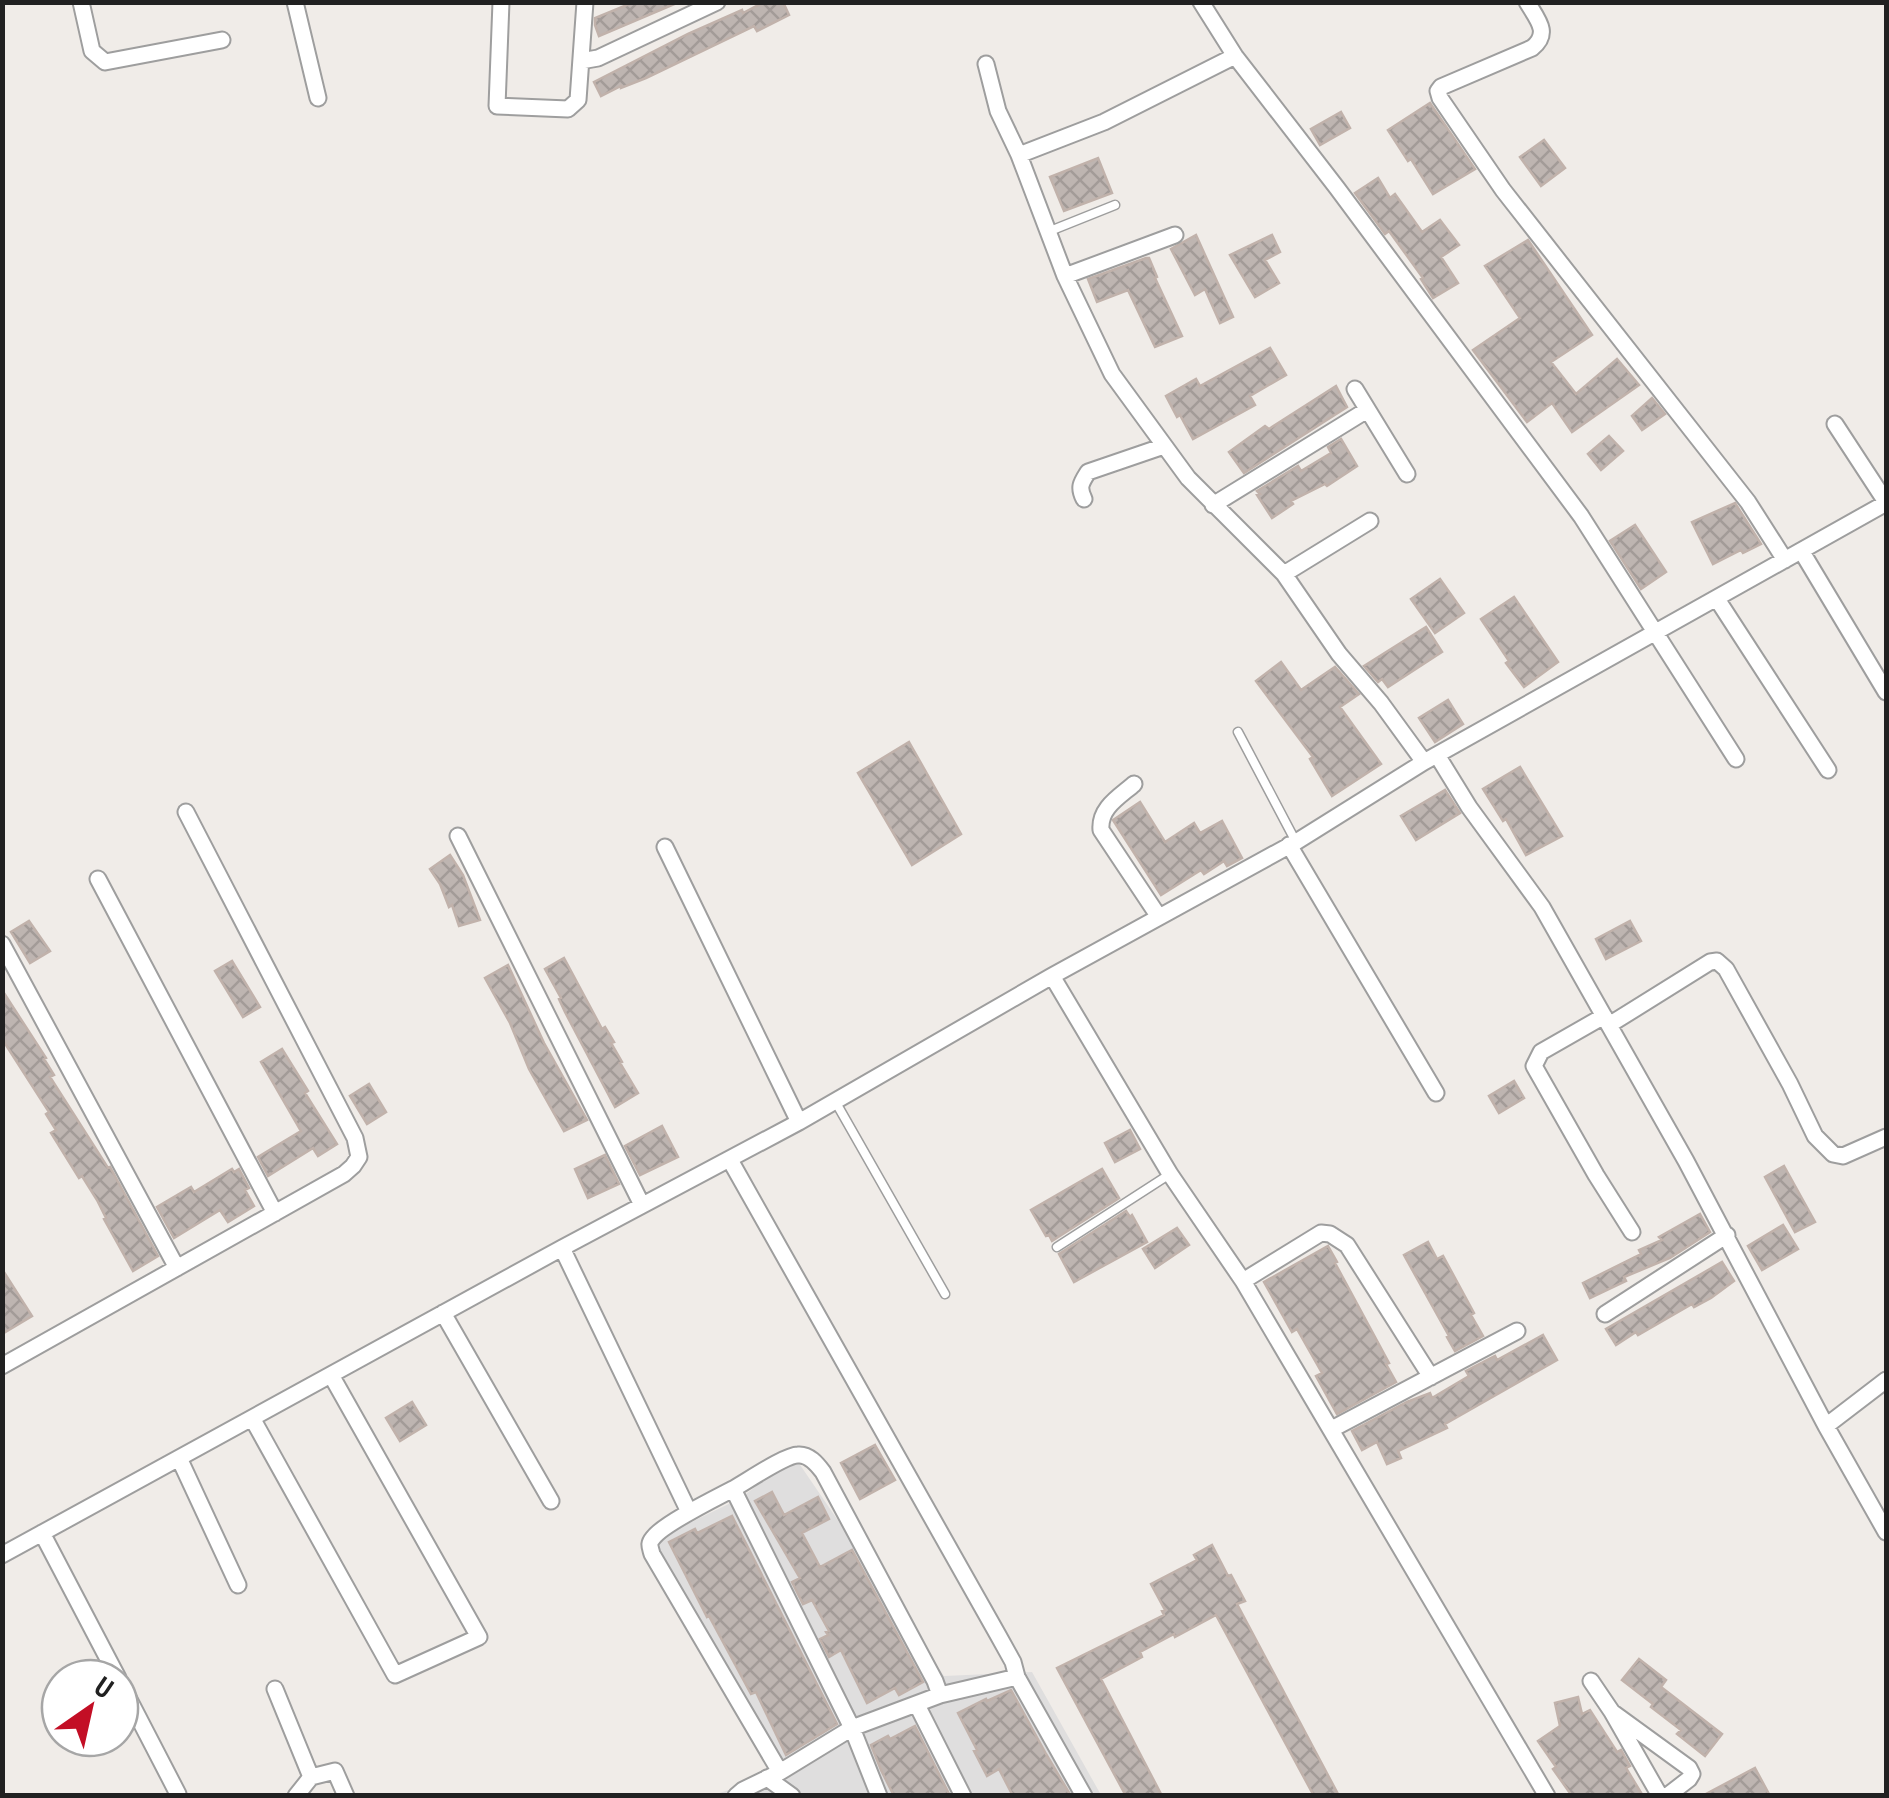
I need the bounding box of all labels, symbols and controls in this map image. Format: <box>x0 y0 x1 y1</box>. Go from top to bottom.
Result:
north arrow <box>40 1658 140 1758</box>
text: U <box>88 1667 121 1706</box>

